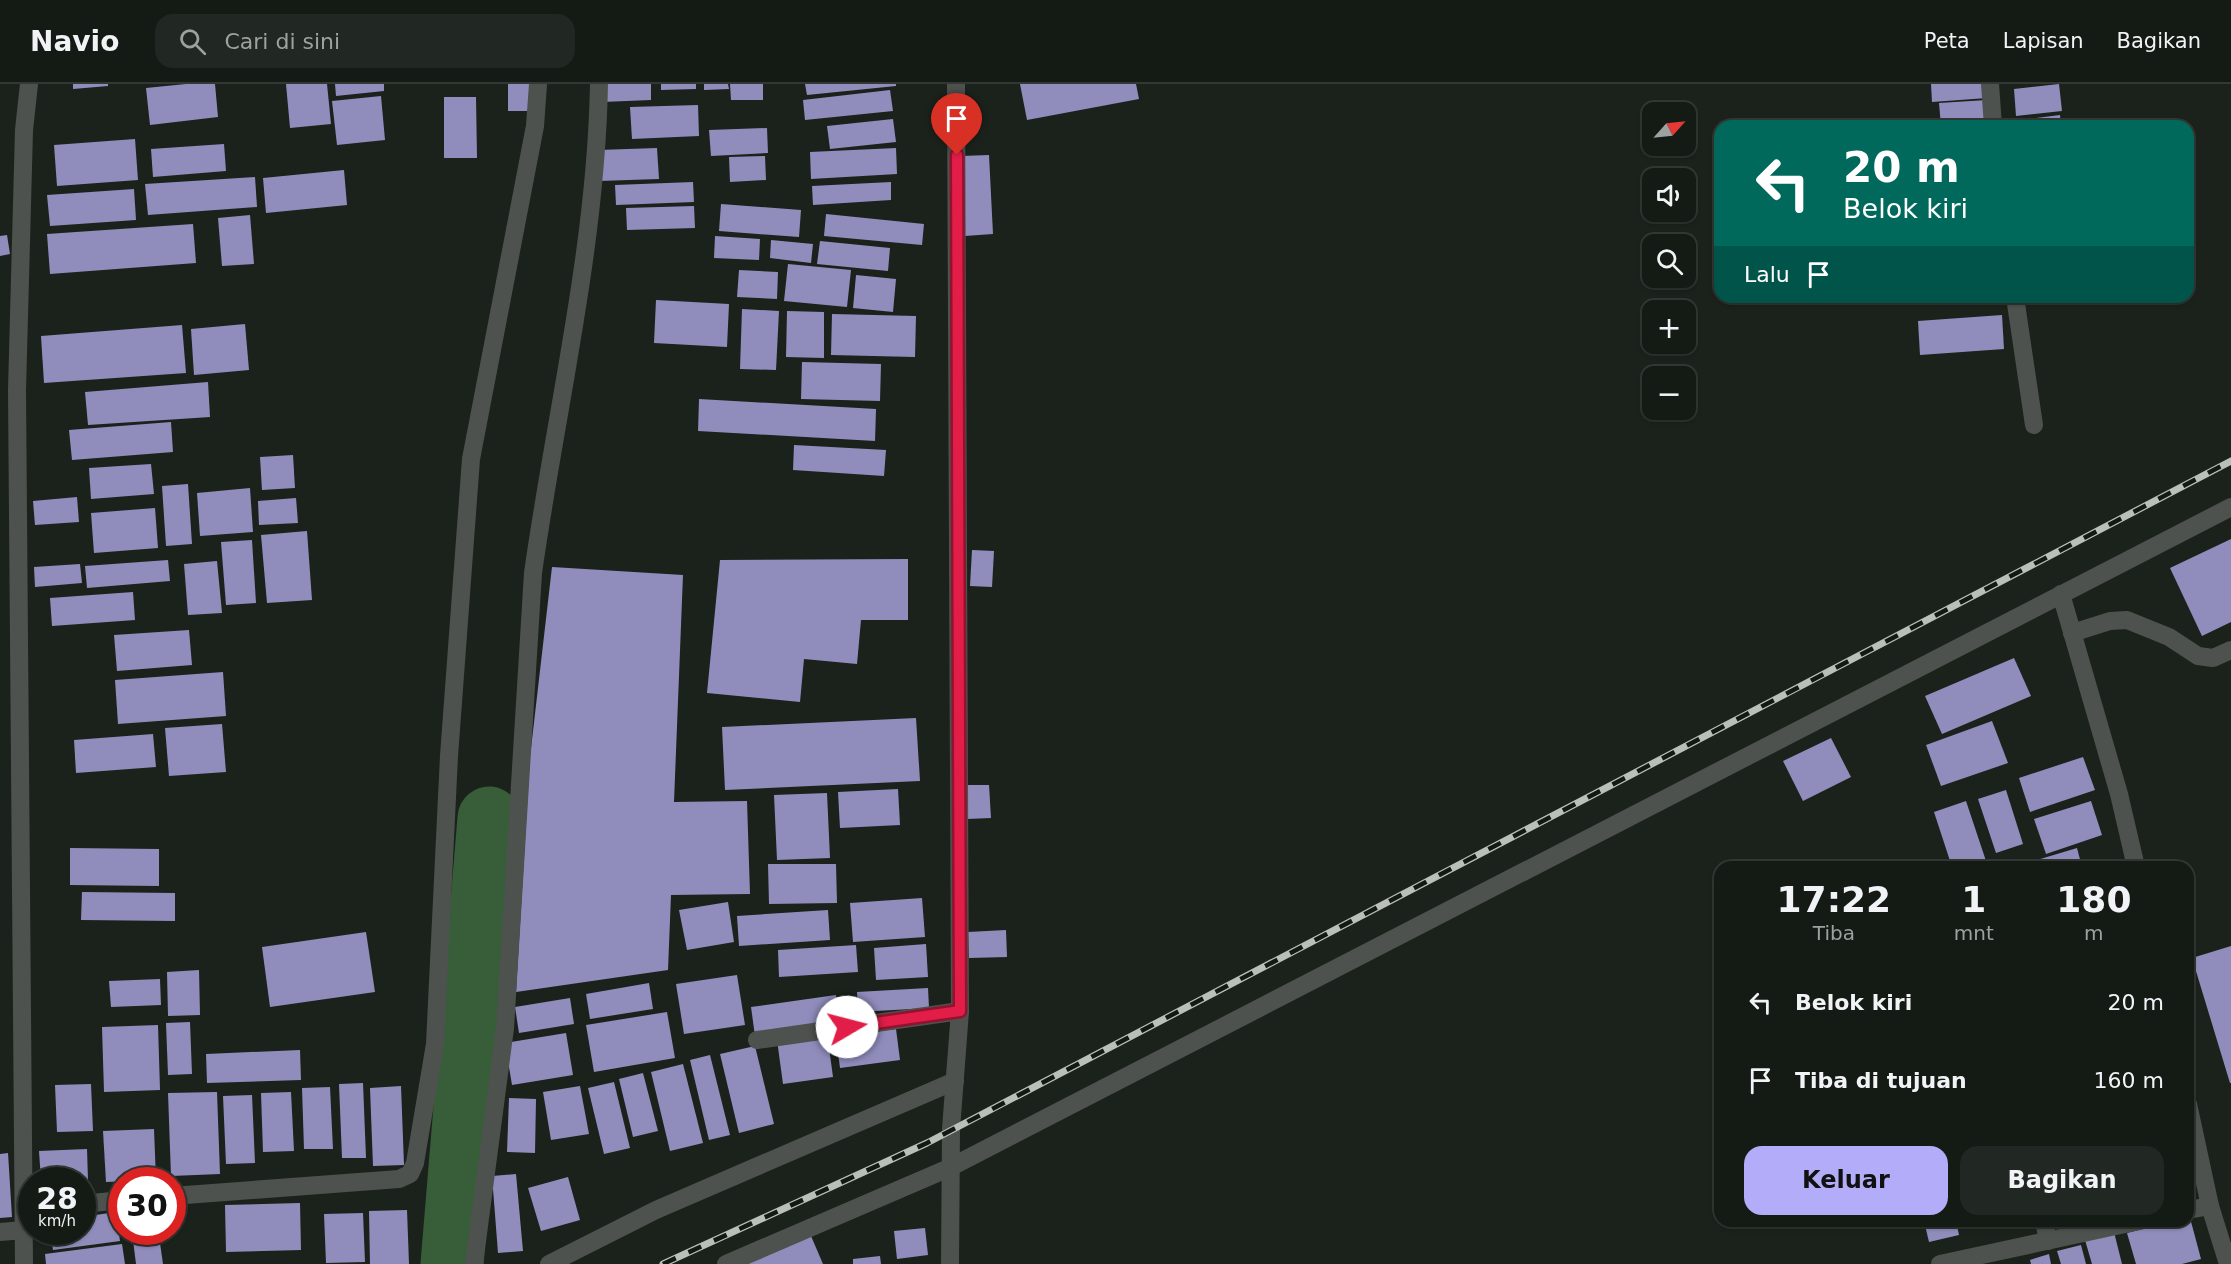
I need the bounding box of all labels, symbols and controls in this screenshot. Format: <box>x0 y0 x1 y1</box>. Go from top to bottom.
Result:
search box <box>155 14 575 68</box>
text: Navio <box>30 25 119 58</box>
icon: search <box>176 25 209 58</box>
text: Cari di sini <box>224 29 340 54</box>
text: Peta <box>1924 29 1970 53</box>
text: Lapisan <box>2003 29 2084 53</box>
text: Bagikan <box>2117 29 2201 53</box>
pin <box>931 93 982 155</box>
icon: arrive <box>940 102 973 135</box>
north arrow <box>1642 102 1696 156</box>
map controls <box>1642 102 1696 420</box>
text: 20 m <box>1843 143 1960 192</box>
icon: left <box>1744 144 1822 222</box>
button: sound <box>1642 168 1696 222</box>
text: Belok kiri <box>1843 193 1968 224</box>
button: search <box>1642 234 1696 288</box>
icon: arrive <box>1802 258 1835 291</box>
text: Lalu <box>1744 262 1790 287</box>
button: + <box>1642 300 1696 354</box>
button: − <box>1642 366 1696 420</box>
text: 17:22 <box>1777 879 1891 920</box>
text: 1 <box>1961 879 1986 920</box>
text: 180 <box>2056 879 2131 920</box>
text: Tiba <box>1813 921 1855 945</box>
text: mnt <box>1954 921 1994 945</box>
text: m <box>2084 921 2104 945</box>
icon: left <box>1744 986 1777 1019</box>
text: Belok kiri <box>1795 990 1912 1015</box>
text: 20 m <box>2108 990 2164 1015</box>
position arrow <box>815 995 879 1059</box>
icon: arrive <box>1744 1064 1777 1097</box>
text: Tiba di tujuan <box>1795 1068 1967 1093</box>
text: 160 m <box>2094 1068 2164 1093</box>
button: Keluar <box>1744 1146 1948 1215</box>
button: Bagikan <box>1960 1146 2164 1215</box>
speed limit sign: 30 <box>108 1167 186 1245</box>
text: 28 <box>36 1181 78 1216</box>
text: km/h <box>38 1212 76 1230</box>

